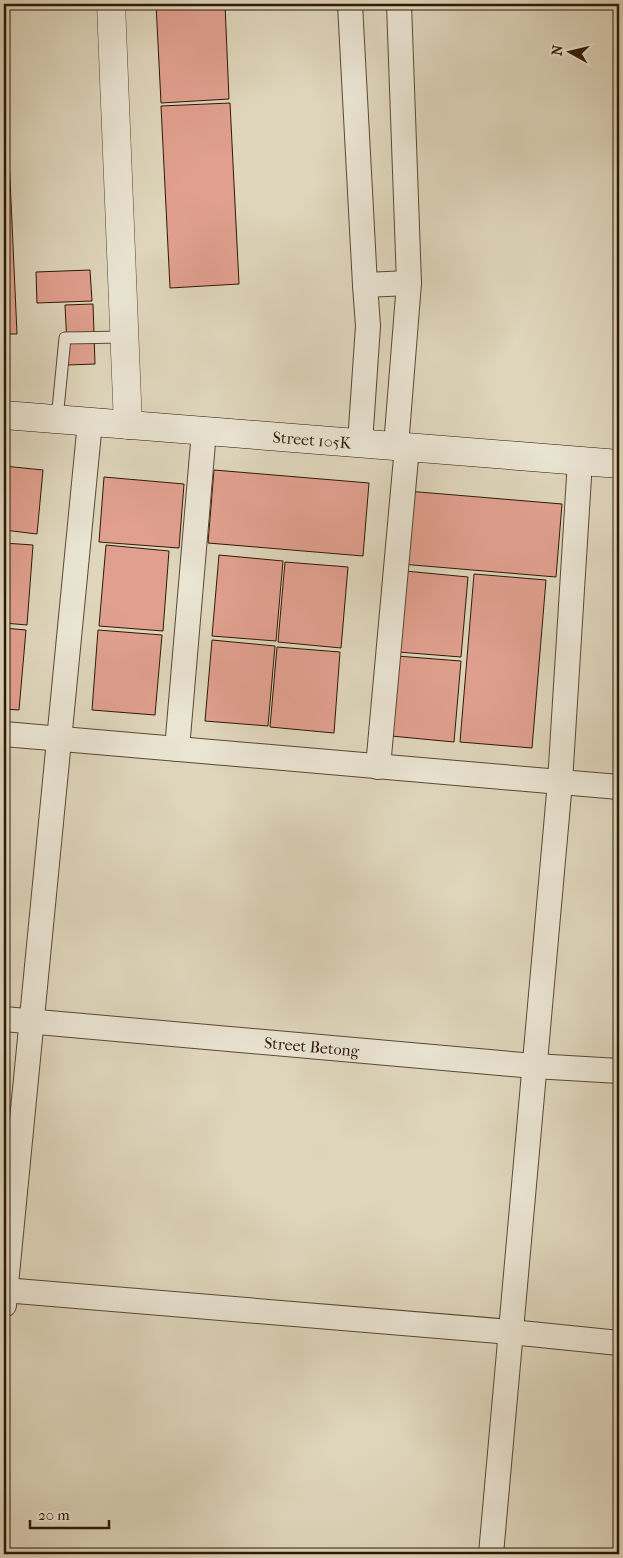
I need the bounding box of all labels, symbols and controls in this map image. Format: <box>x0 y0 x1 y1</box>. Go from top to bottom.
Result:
north arrow <box>546 28 596 78</box>
text: N <box>548 43 567 57</box>
street label: Street 105K <box>272 427 353 452</box>
street label: Street Betong <box>263 1033 361 1060</box>
scale bar <box>30 1498 109 1530</box>
text: 20 m <box>38 1506 70 1524</box>

